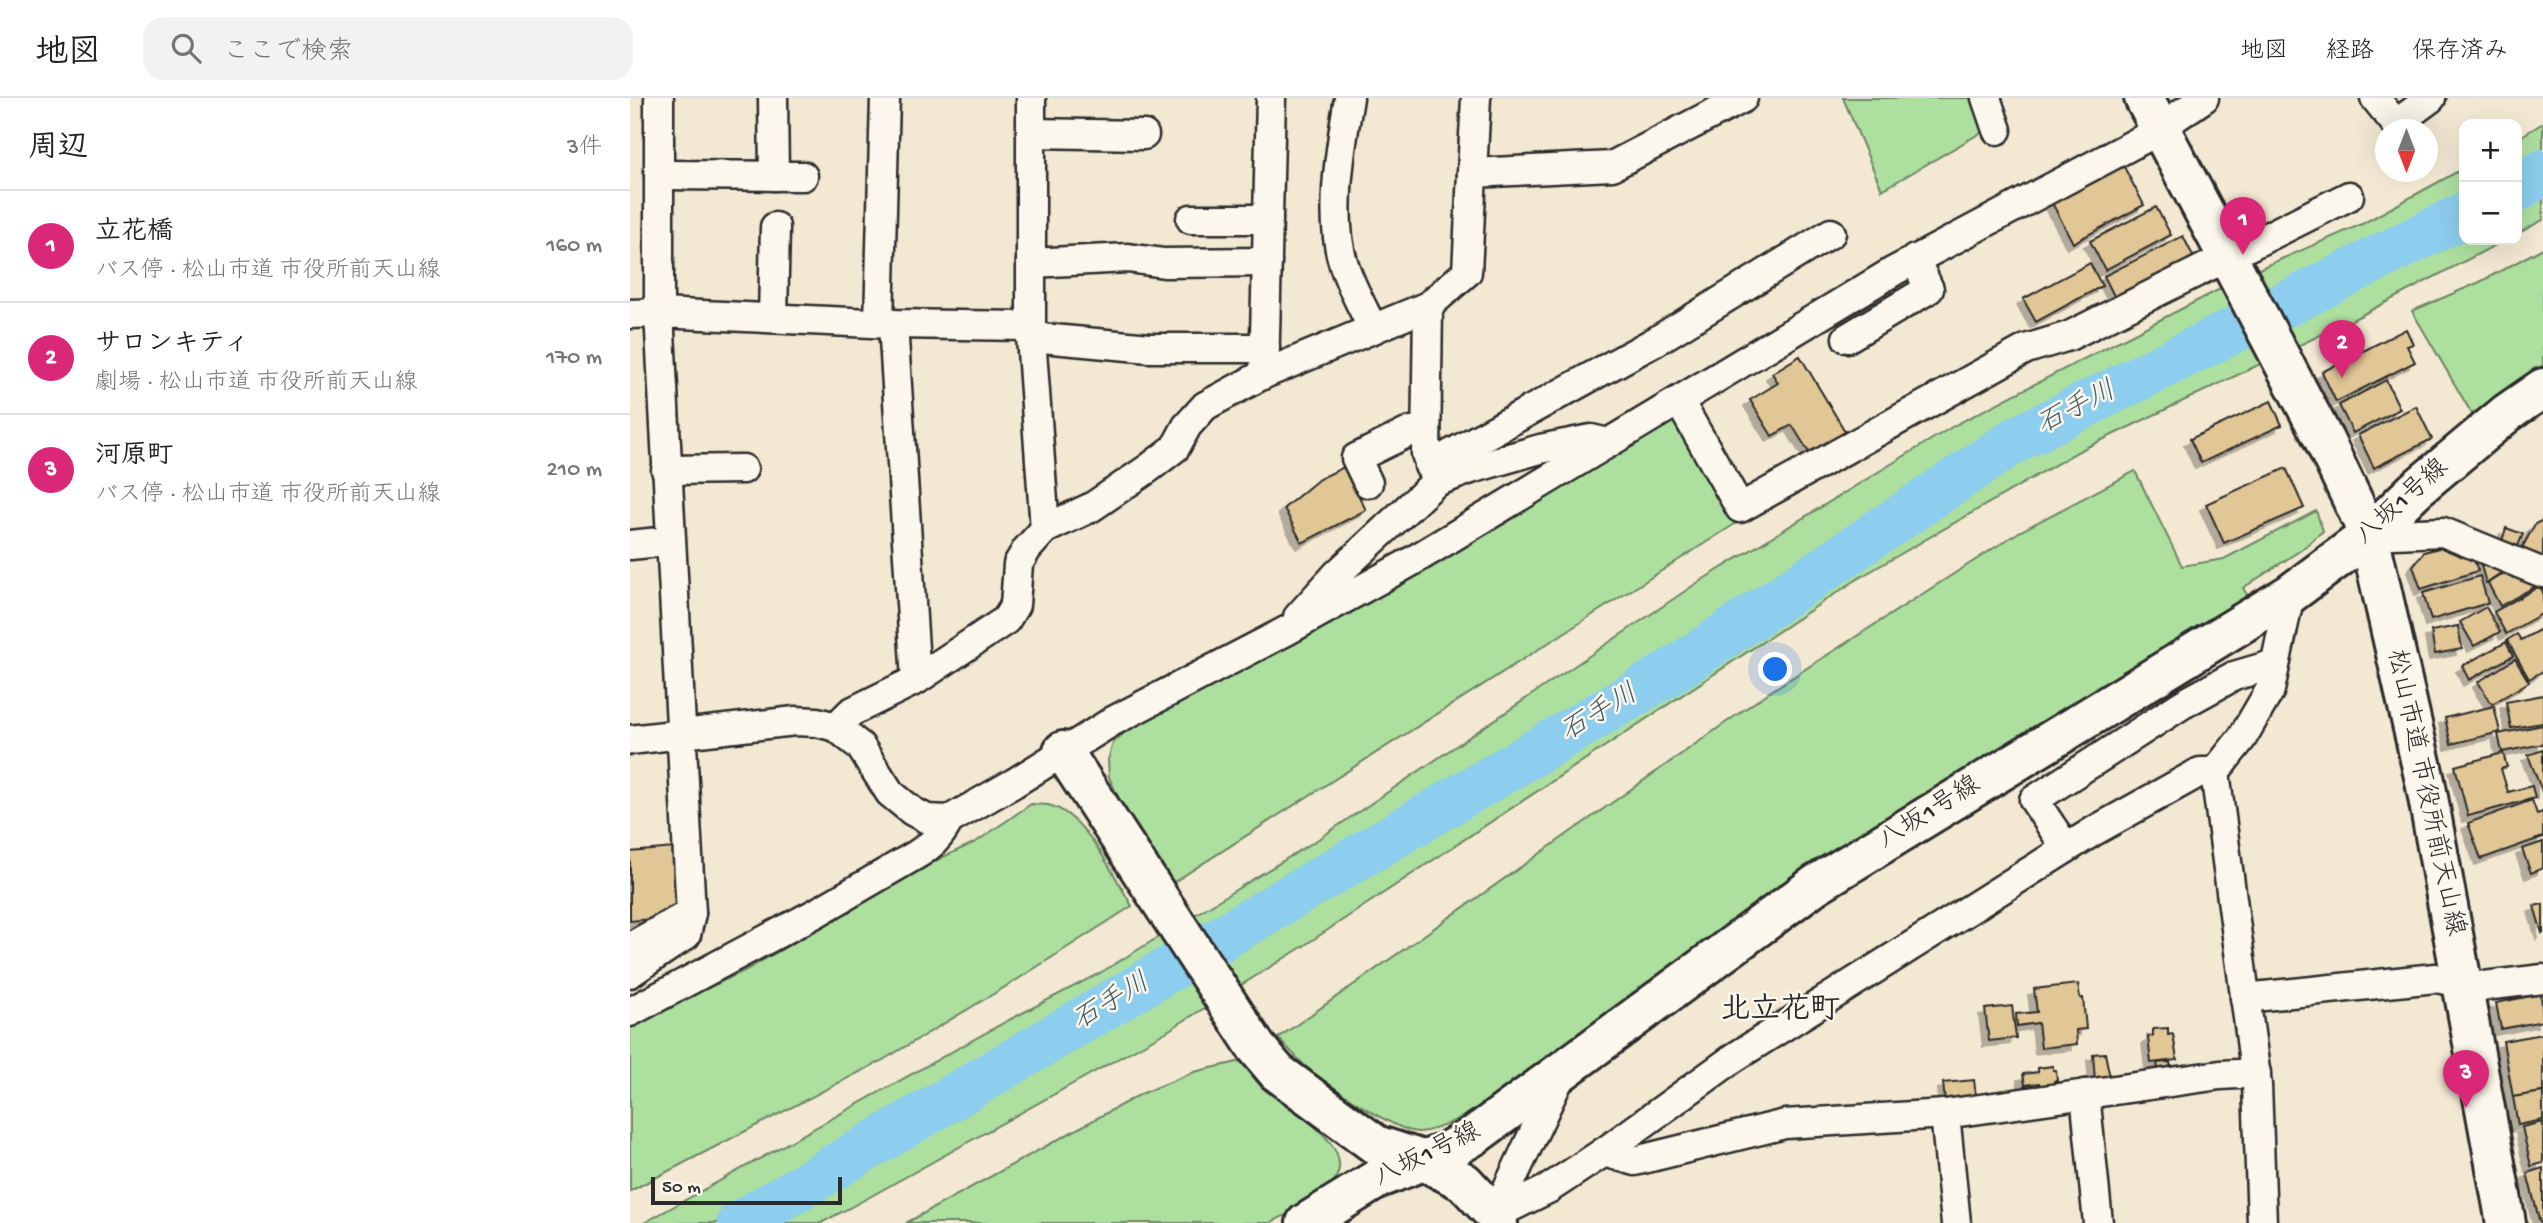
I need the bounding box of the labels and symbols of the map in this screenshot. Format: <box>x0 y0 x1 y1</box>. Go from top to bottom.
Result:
north arrow <box>2375 119 2438 182</box>
pin: 1 <box>2220 197 2266 255</box>
pin: 2 <box>2319 320 2365 378</box>
water label: 石手川 <box>2032 374 2122 443</box>
street label: 八坂1号線 <box>2349 452 2456 553</box>
street label: 松山市道 市役所前天山線 <box>2378 646 2471 939</box>
your location <box>1758 652 1792 686</box>
water label: 石手川 <box>1555 677 1645 750</box>
street label: 八坂1号線 <box>1873 770 1987 857</box>
water label: 石手川 <box>1067 966 1157 1039</box>
district label: 北立花町 <box>1720 992 1840 1029</box>
pin: 3 <box>2443 1050 2489 1108</box>
street label: 八坂1号線 <box>1369 1116 1486 1195</box>
scale bar <box>651 1174 842 1206</box>

